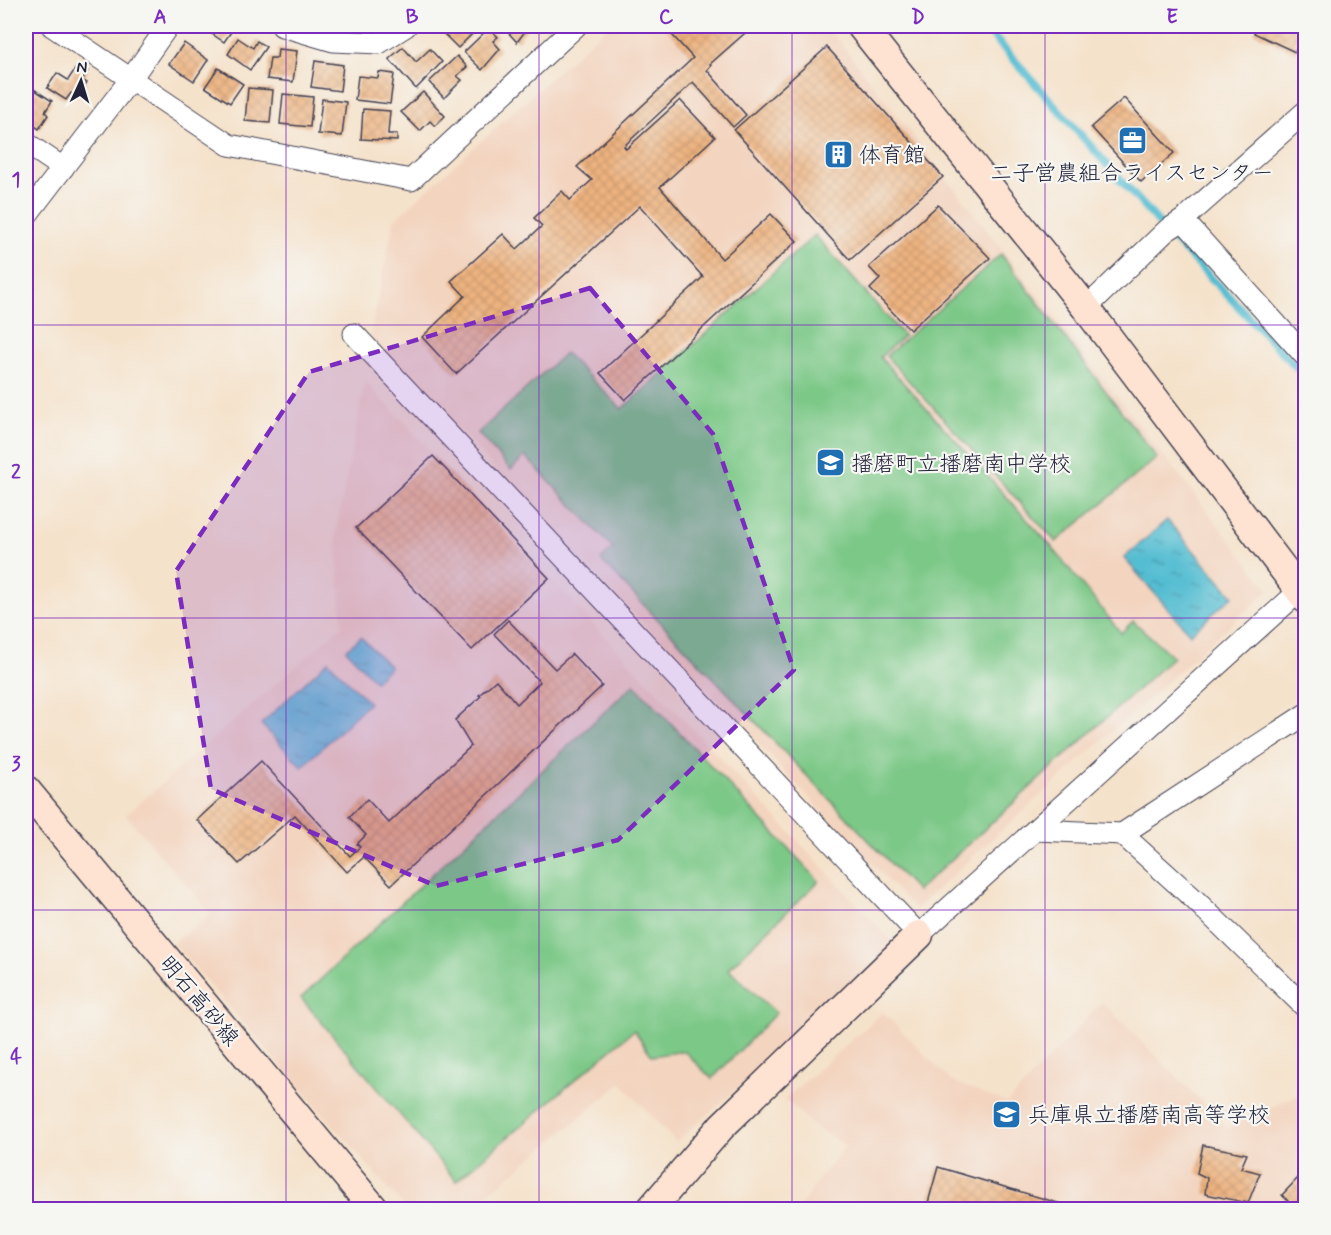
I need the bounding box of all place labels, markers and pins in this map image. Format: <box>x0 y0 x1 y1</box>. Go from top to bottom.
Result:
office icon: 二子営農組合ライスセンター <box>1116 124 1148 156</box>
building icon: 体育館 <box>822 138 854 170</box>
place label: 体育館 <box>859 142 925 170</box>
place label: 二子営農組合ライスセンター <box>990 160 1274 188</box>
school or university icon: 播磨町立播磨南中学校 <box>814 447 846 479</box>
place label: 播磨町立播磨南中学校 <box>851 451 1071 479</box>
school or university icon: 兵庫県立播磨南高等学校 <box>991 1098 1023 1130</box>
place label: 兵庫県立播磨南高等学校 <box>1028 1102 1270 1130</box>

